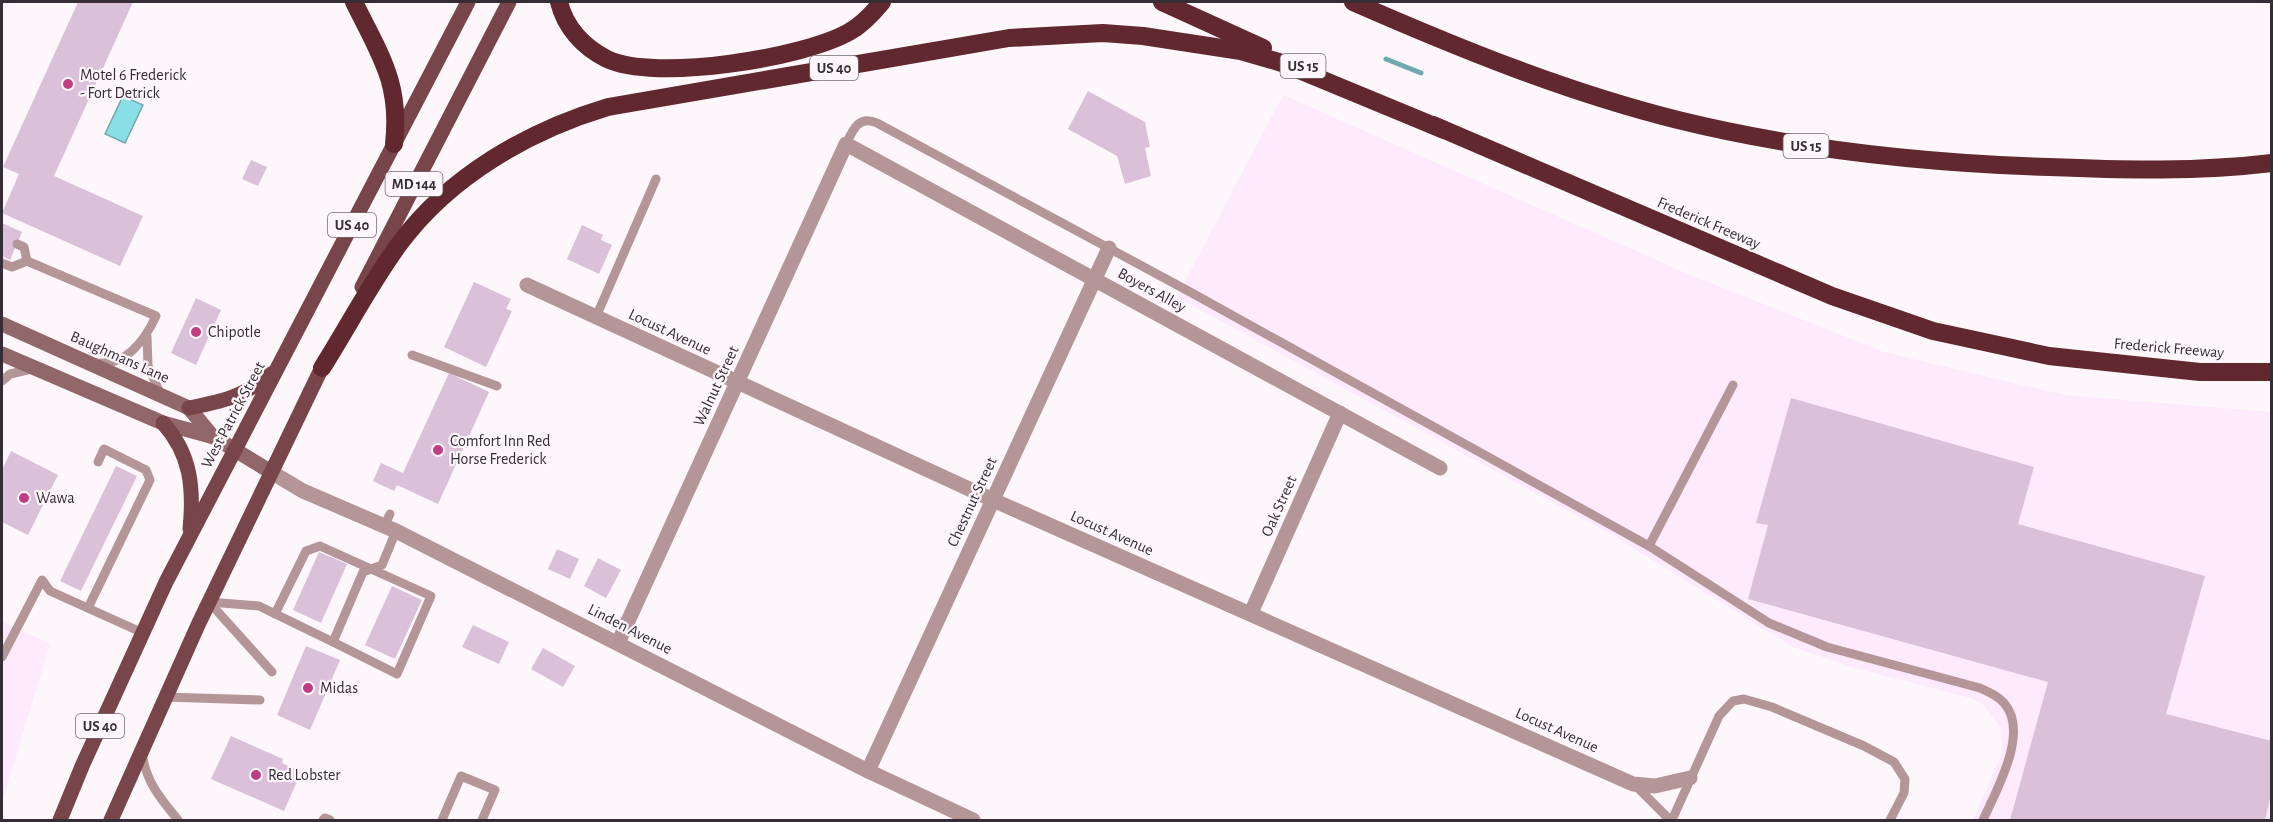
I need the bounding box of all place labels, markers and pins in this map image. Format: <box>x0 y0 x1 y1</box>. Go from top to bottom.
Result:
place label: Motel 6 Frederick - Fort Detrick <box>80 67 187 101</box>
marker: Motel 6 Frederick - Fort Detrick <box>61 77 75 91</box>
place label: Chipotle <box>208 324 261 340</box>
marker: Chipotle <box>189 325 203 339</box>
place label: Comfort Inn Red Horse Frederick <box>450 433 551 467</box>
marker: Comfort Inn Red Horse Frederick <box>431 443 445 457</box>
place label: Wawa <box>36 490 75 506</box>
marker: Wawa <box>17 491 31 505</box>
place label: Midas <box>320 680 358 696</box>
marker: Midas <box>301 681 315 695</box>
place label: Red Lobster <box>268 767 341 783</box>
marker: Red Lobster <box>249 768 263 782</box>

